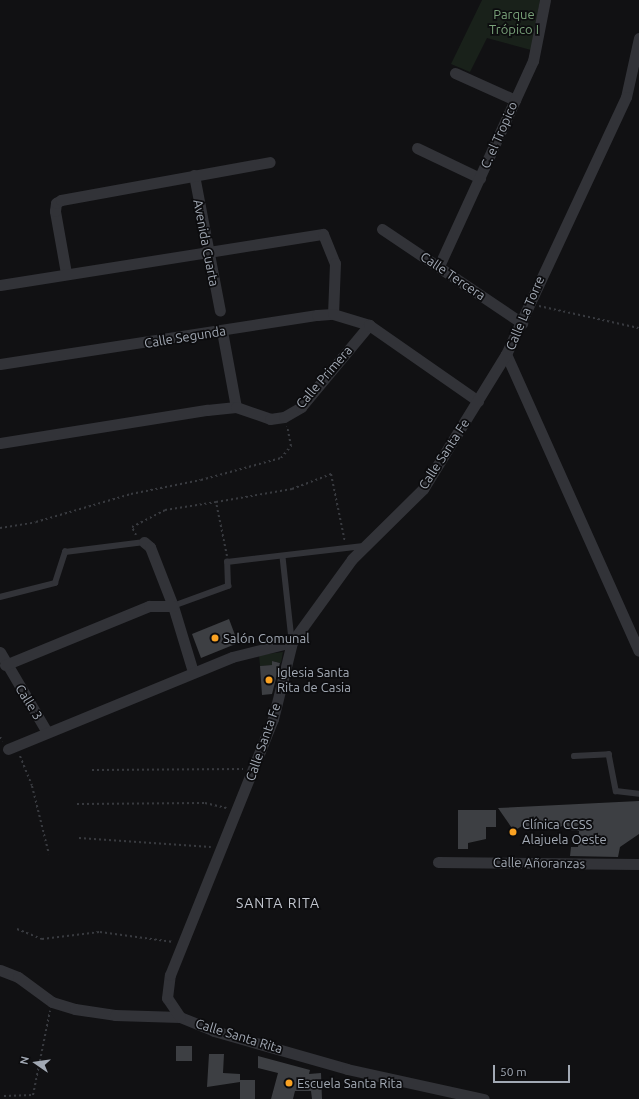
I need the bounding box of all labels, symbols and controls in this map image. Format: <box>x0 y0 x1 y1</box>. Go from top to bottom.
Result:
park label: Parque Trópico I <box>489 7 539 38</box>
street label: C. el Tropico <box>477 99 521 171</box>
street label: Avenida Cuarta <box>190 198 222 288</box>
street label: Calle Tercera <box>418 249 488 303</box>
street label: Calle La Torre <box>502 274 548 352</box>
street label: Calle Segunda <box>143 323 227 351</box>
street label: Calle Primera <box>293 343 355 411</box>
street label: Calle Santa Fe <box>415 416 473 492</box>
place label: Salón Comunal <box>223 630 310 646</box>
marker: Salón Comunal <box>210 633 220 643</box>
place label: Iglesia Santa Rita de Casia <box>277 665 351 696</box>
marker: Iglesia Santa Rita de Casia <box>264 675 274 685</box>
street label: Calle 3 <box>12 681 46 723</box>
street label: Calle Santa Fe <box>242 701 284 783</box>
place label: Clínica CCSS Alajuela Oeste <box>522 817 607 848</box>
marker: Clínica CCSS Alajuela Oeste <box>507 826 519 838</box>
street label: Calle Añoranzas <box>493 854 585 872</box>
district label: SANTA RITA <box>236 895 320 911</box>
street label: Calle Santa Rita <box>194 1015 284 1057</box>
north arrow <box>16 1043 56 1083</box>
text: N <box>18 1055 31 1066</box>
scale bar <box>495 1057 572 1083</box>
text: 50 m <box>500 1065 527 1078</box>
place label: Escuela Santa Rita <box>297 1075 402 1091</box>
marker: Escuela Santa Rita <box>284 1078 294 1088</box>

